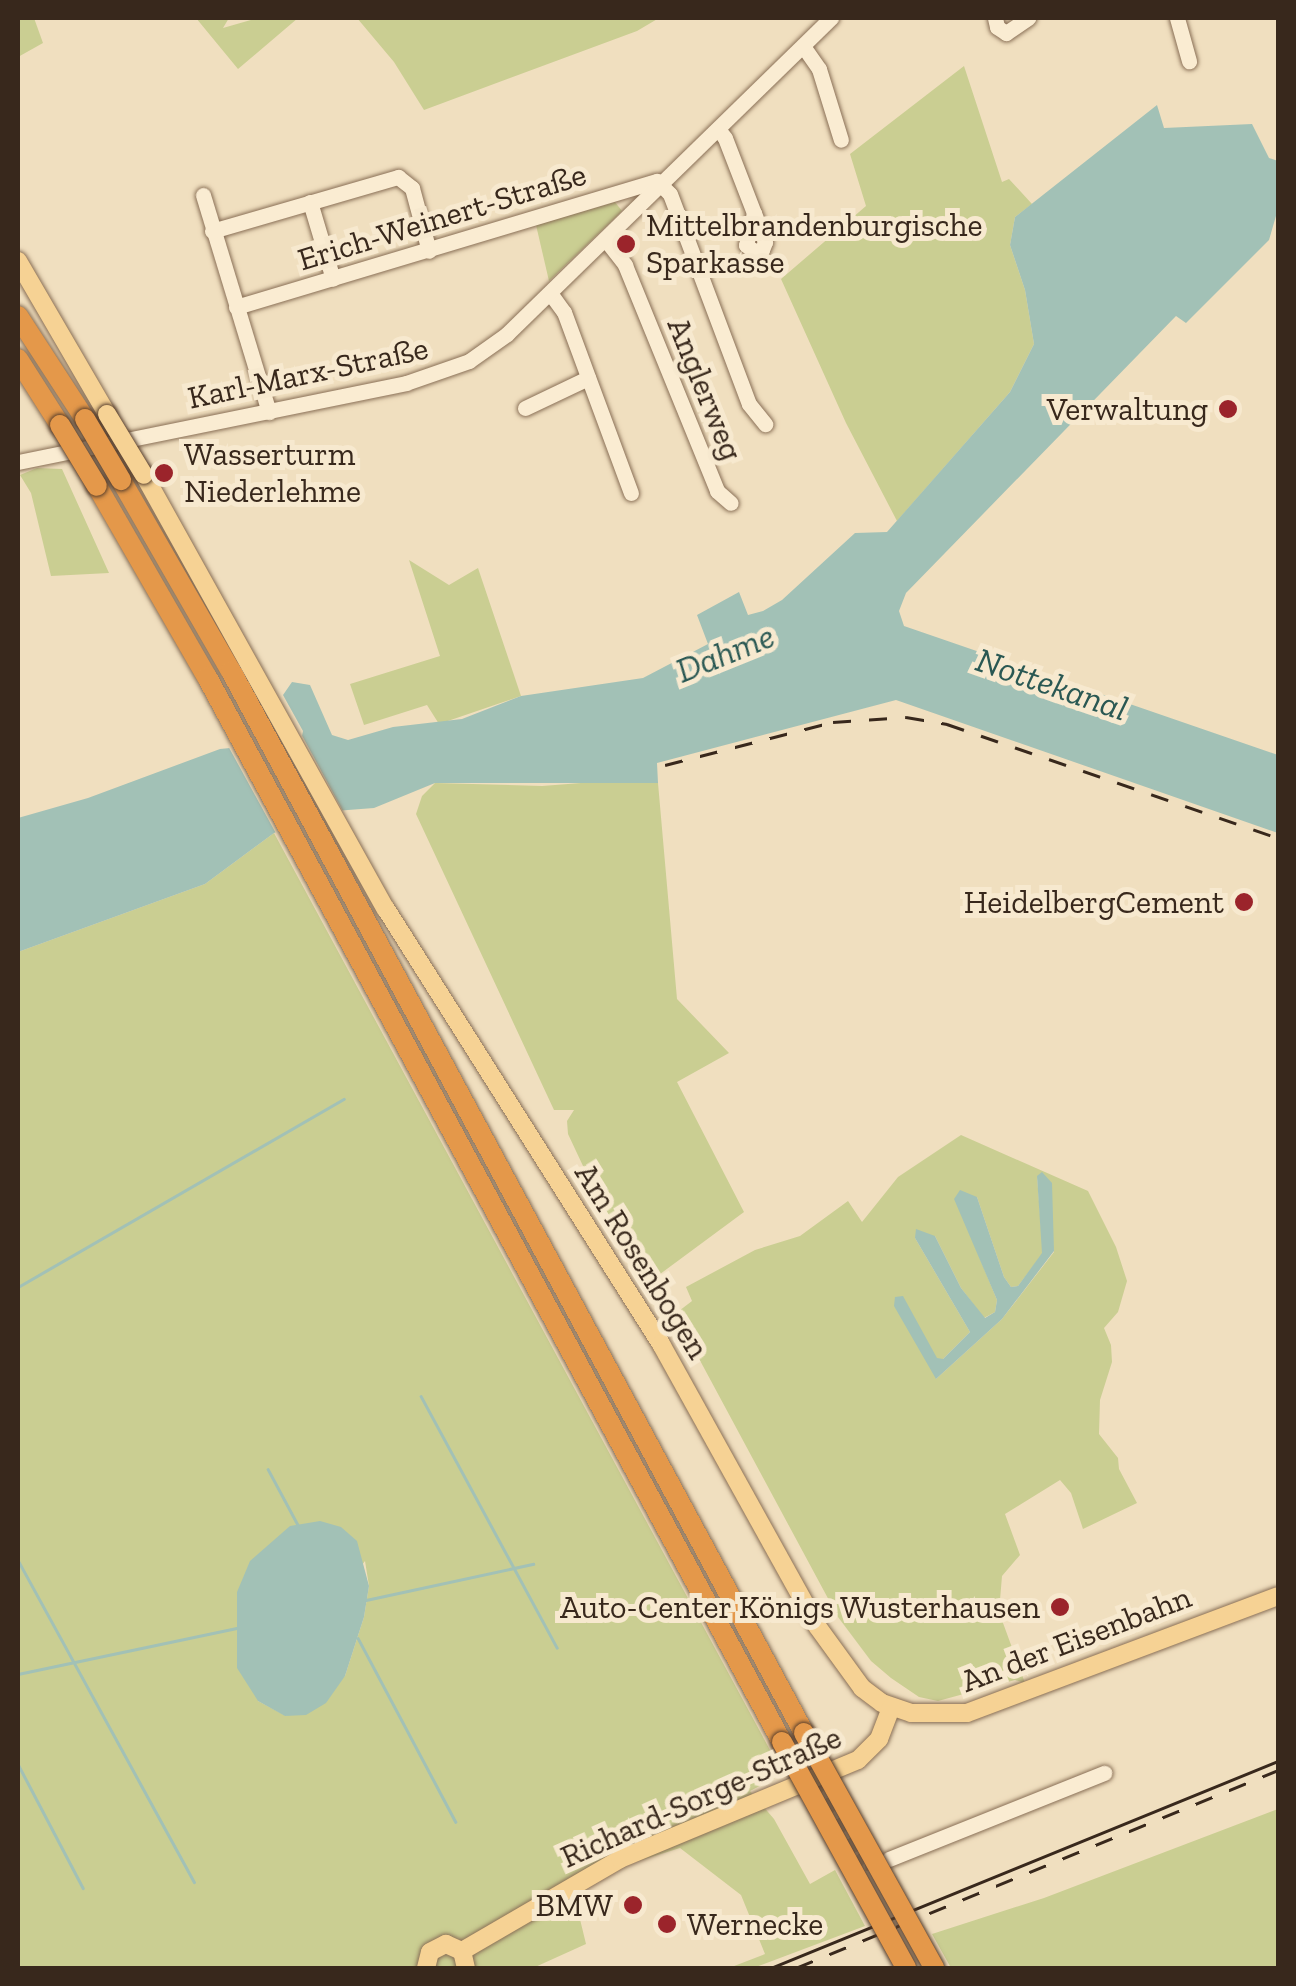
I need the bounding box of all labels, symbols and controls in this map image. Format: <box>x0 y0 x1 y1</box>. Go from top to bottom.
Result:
street label: Erich-Weinert-Straße <box>293 155 591 279</box>
place label: Mittelbrandenburgische Sparkasse <box>646 207 982 282</box>
marker: Mittelbrandenburgische Sparkasse <box>615 233 637 255</box>
street label: Anglerweg <box>659 312 751 466</box>
street label: Karl-Marx-Straße <box>184 329 432 417</box>
place label: Verwaltung <box>1047 390 1208 428</box>
marker: Verwaltung <box>1217 398 1239 420</box>
place label: Wasserturm Niederlehme <box>184 436 361 511</box>
marker: Wasserturm Niederlehme <box>153 462 175 484</box>
water label: Dahme <box>670 614 780 692</box>
water label: Nottekanal <box>971 638 1133 730</box>
place label: HeidelbergCement <box>964 883 1224 921</box>
marker: HeidelbergCement <box>1233 891 1255 913</box>
street label: Am Rosenbogen <box>567 1156 717 1366</box>
street label: An der Eisenbahn <box>955 1577 1197 1701</box>
place label: Auto-Center Königs Wusterhausen <box>559 1588 1040 1626</box>
marker: Auto-Center Königs Wusterhausen <box>1049 1596 1071 1618</box>
street label: Richard-Sorge-Straße <box>555 1718 847 1876</box>
place label: BMW <box>536 1886 613 1924</box>
marker: BMW <box>622 1894 644 1916</box>
place label: Wernecke <box>687 1905 823 1943</box>
marker: Wernecke <box>656 1913 678 1935</box>

